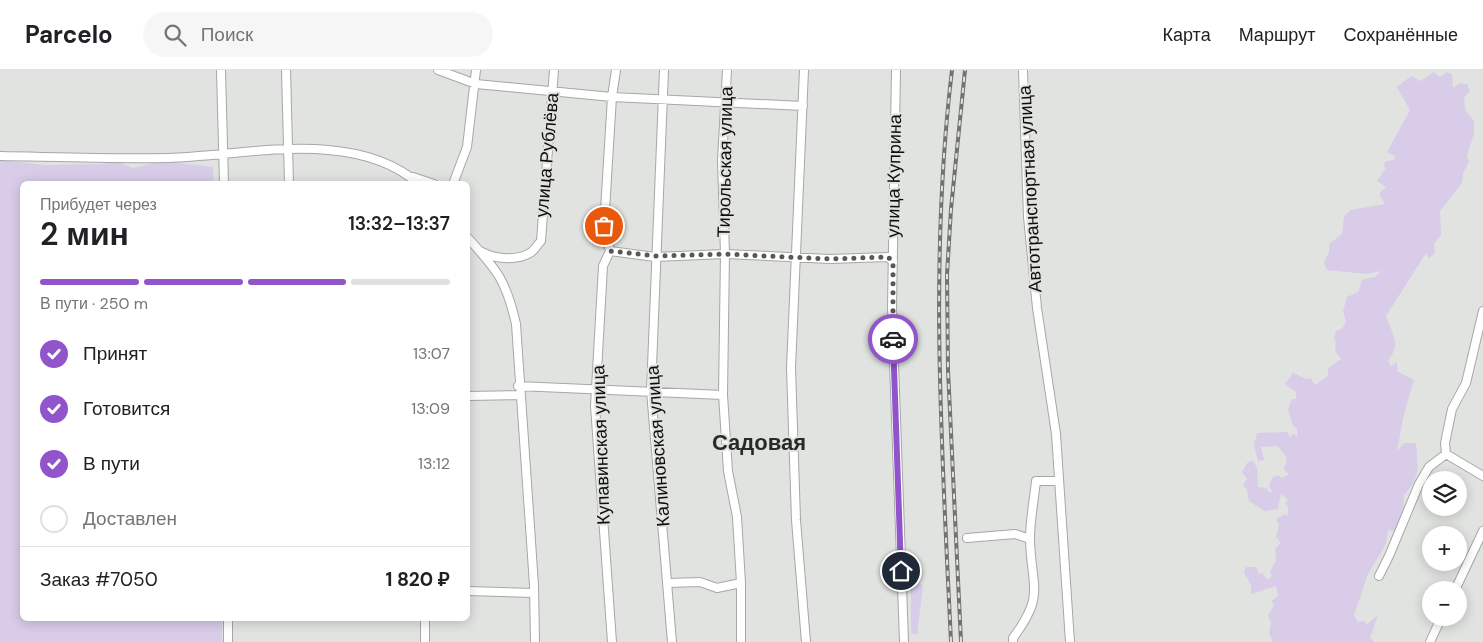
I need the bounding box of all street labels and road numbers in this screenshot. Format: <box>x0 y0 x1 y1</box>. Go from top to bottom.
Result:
street label: Автотранспортная улица <box>1013 84 1047 293</box>
street label: Тирольская улица <box>712 85 738 238</box>
street label: улица Рублёва <box>530 91 564 218</box>
street label: улица Куприна <box>881 113 907 238</box>
street label: Купавинская улица <box>586 364 616 525</box>
street label: Калиновская улица <box>640 364 676 527</box>

